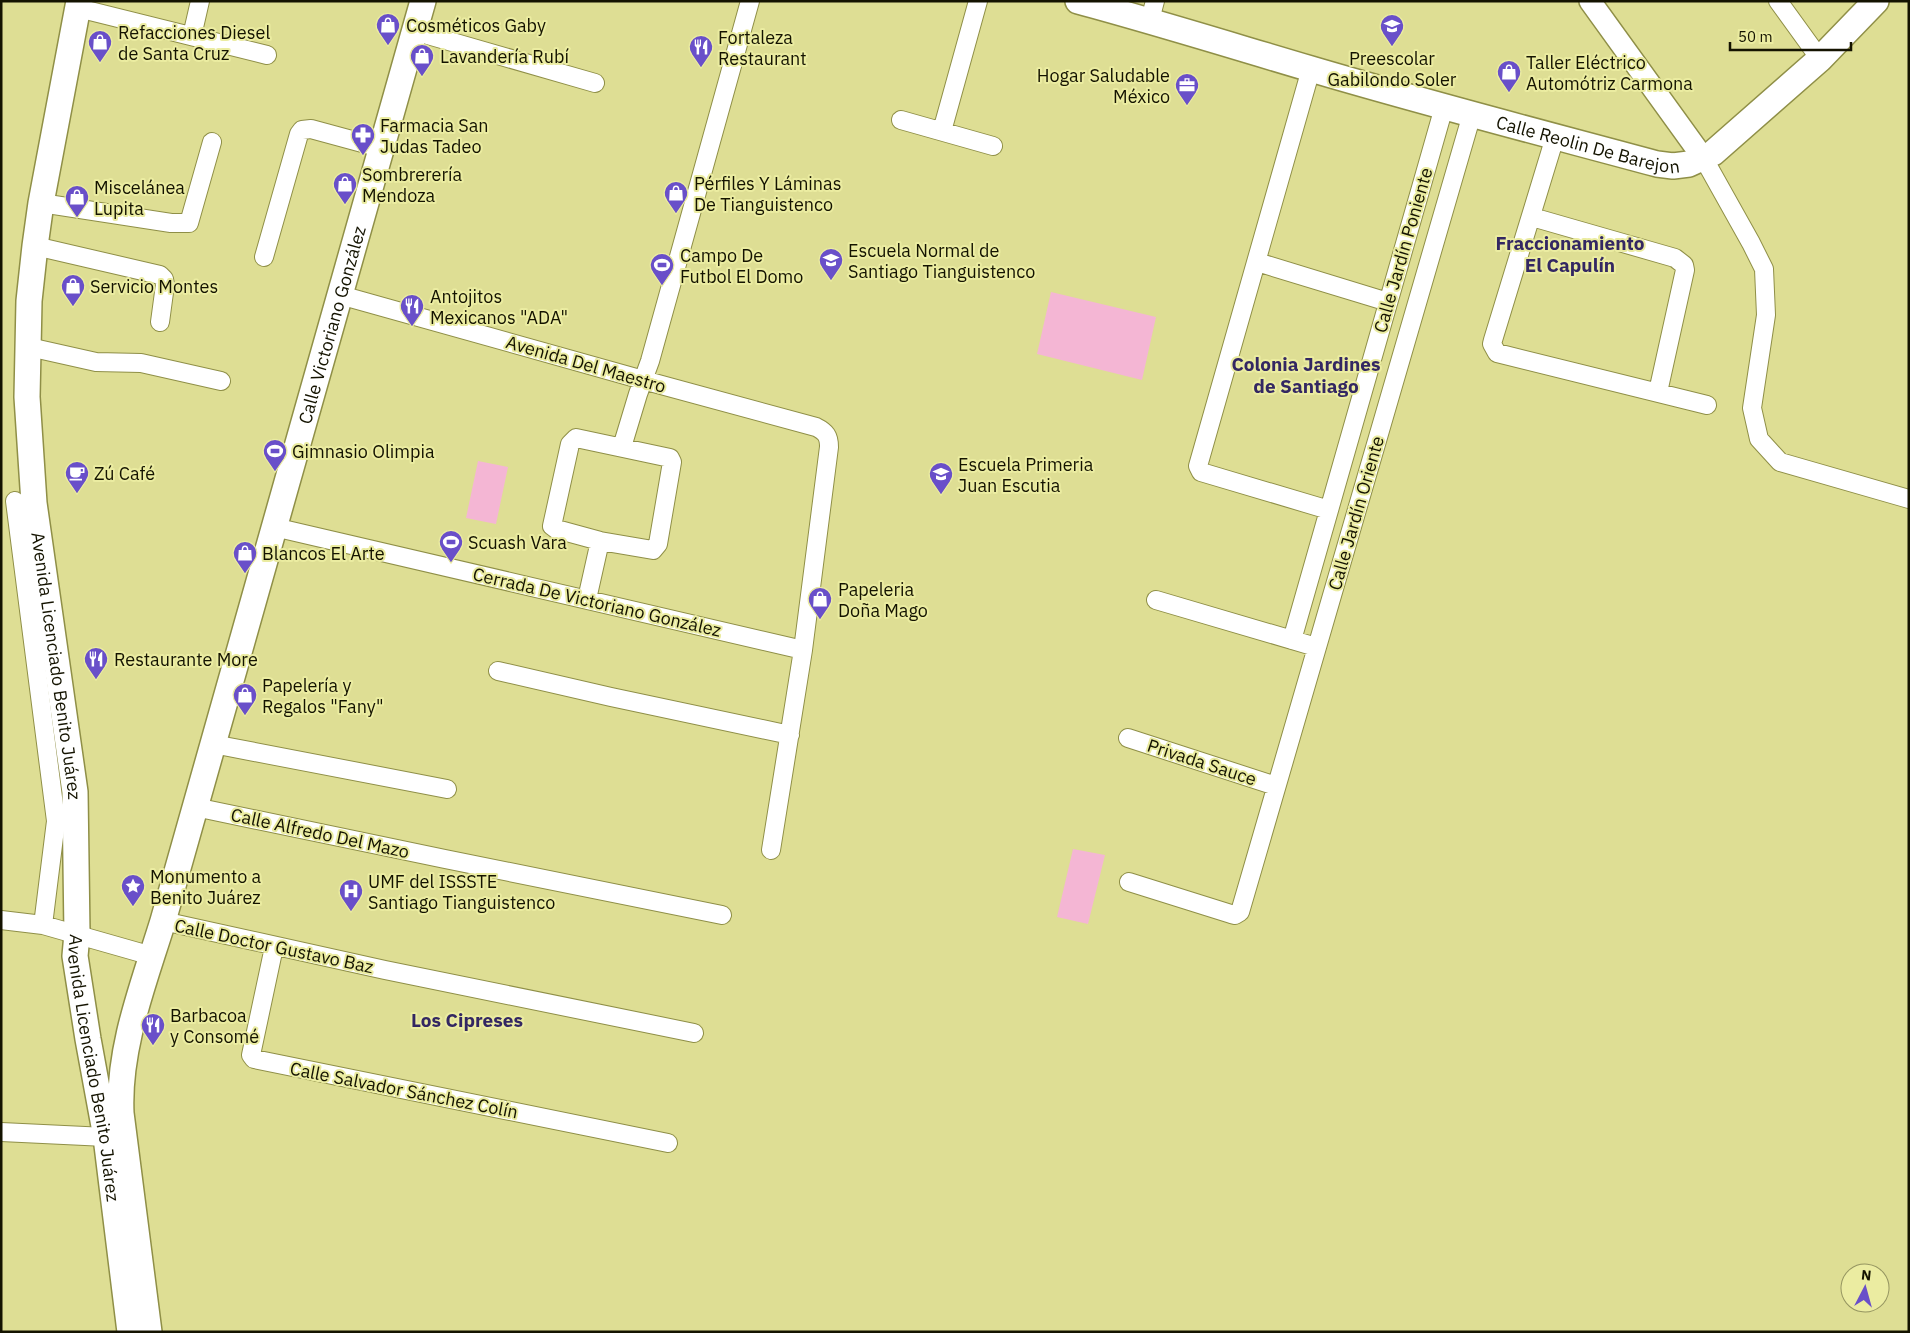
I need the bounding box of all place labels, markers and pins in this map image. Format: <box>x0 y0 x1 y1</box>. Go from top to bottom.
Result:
shop icon: Cosméticos Gaby <box>375 12 401 46</box>
school or university icon: Preescolar Gabilondo Soler <box>1379 13 1405 47</box>
place label: Cosméticos Gaby <box>406 14 546 37</box>
place label: Refacciones Diesel de Santa Cruz <box>118 21 270 65</box>
place label: Fortaleza Restaurant <box>718 26 807 70</box>
shop icon: Refacciones Diesel de Santa Cruz <box>87 29 113 63</box>
restaurant icon: Fortaleza Restaurant <box>688 34 714 68</box>
shop icon: Lavandería Rubí <box>409 43 435 77</box>
place label: Lavandería Rubí <box>440 45 569 68</box>
place label: Preescolar Gabilondo Soler <box>1328 47 1457 91</box>
place label: Taller Eléctrico Automótriz Carmona <box>1526 51 1693 95</box>
shop icon: Taller Eléctrico Automótriz Carmona <box>1496 59 1522 93</box>
place label: Hogar Saludable México <box>1037 64 1170 108</box>
office icon: Hogar Saludable México <box>1174 72 1200 106</box>
place label: Farmacia San Judas Tadeo <box>380 114 489 158</box>
pharmacy icon: Farmacia San Judas Tadeo <box>350 122 376 156</box>
place label: Sombrerería Mendoza <box>362 163 463 207</box>
shop icon: Sombrerería Mendoza <box>332 171 358 205</box>
place label: Pérfiles Y Láminas De Tianguistenco <box>694 172 841 216</box>
place label: Miscelánea Lupita <box>94 176 185 220</box>
shop icon: Pérfiles Y Láminas De Tianguistenco <box>663 180 689 214</box>
shop icon: Miscelánea Lupita <box>64 184 90 218</box>
place label: Escuela Normal de Santiago Tianguistenco <box>848 239 1035 283</box>
place label: Campo De Futbol El Domo <box>680 244 803 288</box>
school or university icon: Escuela Normal de Santiago Tianguistenco <box>818 247 844 281</box>
sports icon: Campo De Futbol El Domo <box>649 252 675 286</box>
shop icon: Servicio Montes <box>60 273 86 307</box>
place label: Servicio Montes <box>90 275 218 298</box>
place label: Antojitos Mexicanos "ADA" <box>430 285 568 329</box>
restaurant icon: Antojitos Mexicanos "ADA" <box>399 293 425 327</box>
sports icon: Gimnasio Olimpia <box>262 438 288 472</box>
place label: Gimnasio Olimpia <box>292 440 435 463</box>
place label: Escuela Primeria Juan Escutia <box>958 453 1094 497</box>
cafe icon: Zú Café <box>64 460 90 494</box>
school or university icon: Escuela Primeria Juan Escutia <box>928 461 954 495</box>
place label: Zú Café <box>94 462 155 485</box>
sports icon: Scuash Vara <box>438 529 464 563</box>
place label: Scuash Vara <box>468 531 567 554</box>
shop icon: Blancos El Arte <box>232 540 258 574</box>
place label: Blancos El Arte <box>262 542 385 565</box>
place label: Papeleria Doña Mago <box>838 578 928 622</box>
shop icon: Papeleria Doña Mago <box>807 586 833 620</box>
restaurant icon: Restaurante More <box>83 646 109 680</box>
place label: Restaurante More <box>114 648 258 671</box>
place label: Papelería y Regalos "Fany" <box>262 674 384 718</box>
shop icon: Papelería y Regalos "Fany" <box>232 682 258 716</box>
place label: Monumento a Benito Juárez <box>150 865 262 909</box>
place label: UMF del ISSSTE Santiago Tianguistenco <box>368 870 555 914</box>
place icon: Monumento a Benito Juárez <box>120 873 146 907</box>
hospital icon: UMF del ISSSTE Santiago Tianguistenco <box>338 878 364 912</box>
place label: Barbacoa y Consomé <box>170 1004 259 1048</box>
restaurant icon: Barbacoa y Consomé <box>140 1012 166 1046</box>

